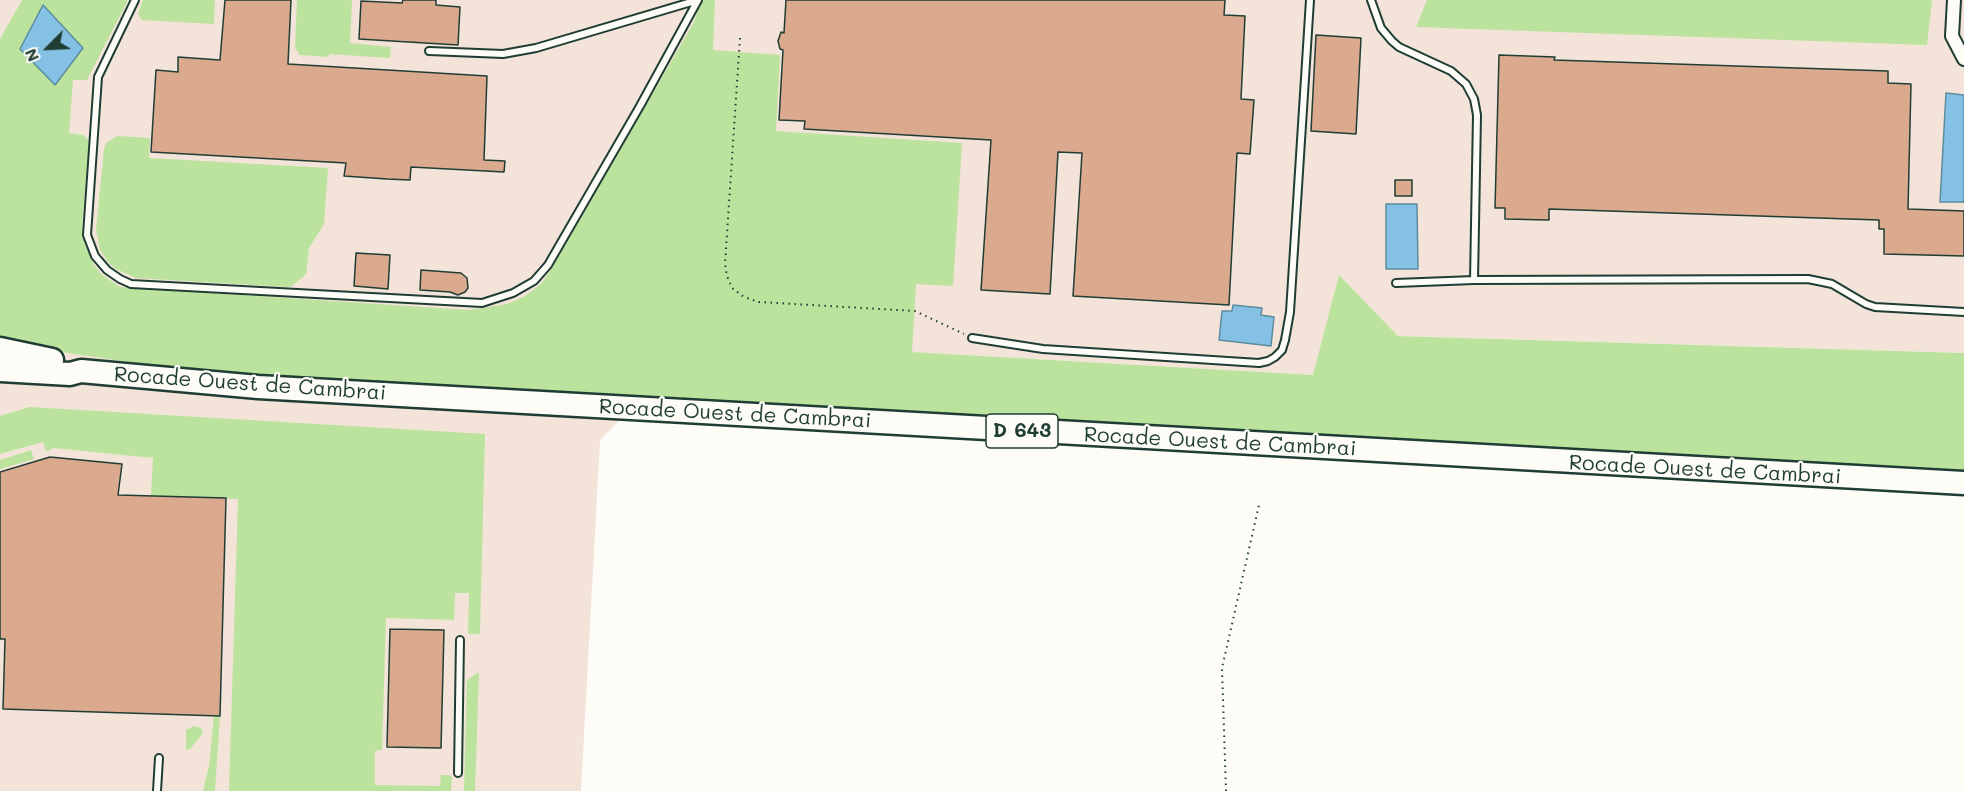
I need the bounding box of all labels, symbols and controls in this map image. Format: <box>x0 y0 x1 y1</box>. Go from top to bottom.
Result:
north arrow <box>18 18 78 78</box>
text: N <box>19 46 43 65</box>
street label: Rocade Ouest de Cambrai <box>113 362 387 406</box>
street label: Rocade Ouest de Cambrai <box>598 394 872 434</box>
road number: D 643 <box>986 414 1058 448</box>
street label: Rocade Ouest de Cambrai <box>1083 422 1357 462</box>
street label: Rocade Ouest de Cambrai <box>1568 450 1842 490</box>

